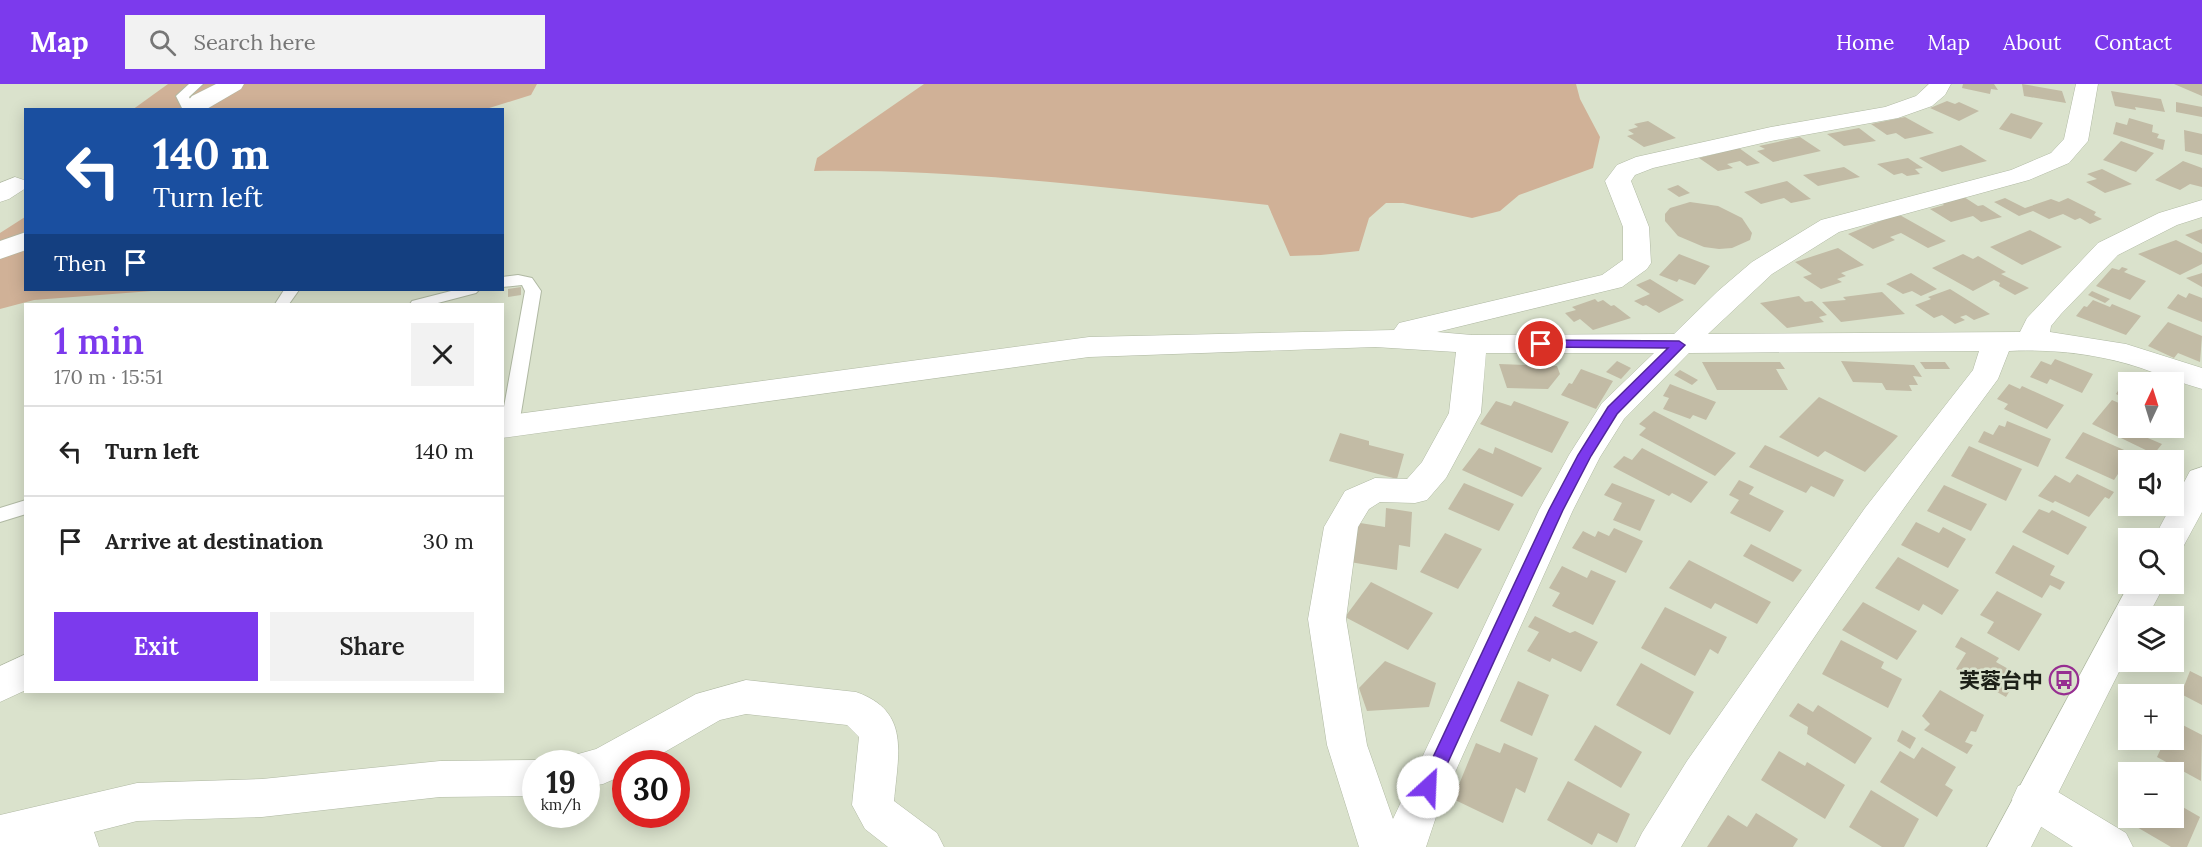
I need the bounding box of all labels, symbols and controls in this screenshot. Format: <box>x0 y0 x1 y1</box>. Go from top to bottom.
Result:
search box <box>125 15 545 69</box>
text: Map <box>30 24 89 60</box>
icon: search <box>146 26 179 59</box>
text: Search here <box>194 28 316 56</box>
text: Home <box>1836 29 1894 56</box>
text: Map <box>1927 29 1970 56</box>
text: About <box>2003 29 2061 56</box>
text: Contact <box>2094 29 2172 56</box>
text: 140 m <box>153 127 269 181</box>
icon: left <box>54 132 132 210</box>
text: Turn left <box>153 180 263 214</box>
icon: arrive <box>119 246 152 279</box>
text: Then <box>54 249 107 277</box>
text: 1 min <box>54 318 144 364</box>
pin <box>1515 318 1566 369</box>
button: close <box>411 323 474 386</box>
icon: arrive <box>1524 327 1557 360</box>
text: 170 m · 15:51 <box>54 364 163 389</box>
north arrow <box>2118 372 2184 438</box>
map controls <box>2118 372 2184 828</box>
icon: left <box>54 435 87 468</box>
text: Turn left <box>105 437 199 465</box>
text: 140 m <box>415 437 474 465</box>
button: sound <box>2118 450 2184 516</box>
icon: arrive <box>54 525 87 558</box>
text: Arrive at destination <box>105 527 323 555</box>
text: 30 m <box>423 527 474 555</box>
button: search <box>2118 528 2184 594</box>
button: layers <box>2118 606 2184 672</box>
button: Exit <box>54 612 258 681</box>
button: Share <box>270 612 474 681</box>
bus stop icon: 芙蓉台中 <box>2048 664 2080 696</box>
place label: 芙蓉台中 <box>1959 667 2043 694</box>
button: + <box>2118 684 2184 750</box>
speed limit sign: 30 <box>612 750 690 828</box>
position arrow <box>1396 755 1460 819</box>
button: − <box>2118 762 2184 828</box>
text: 19 <box>546 763 576 801</box>
text: km/h <box>541 795 581 814</box>

